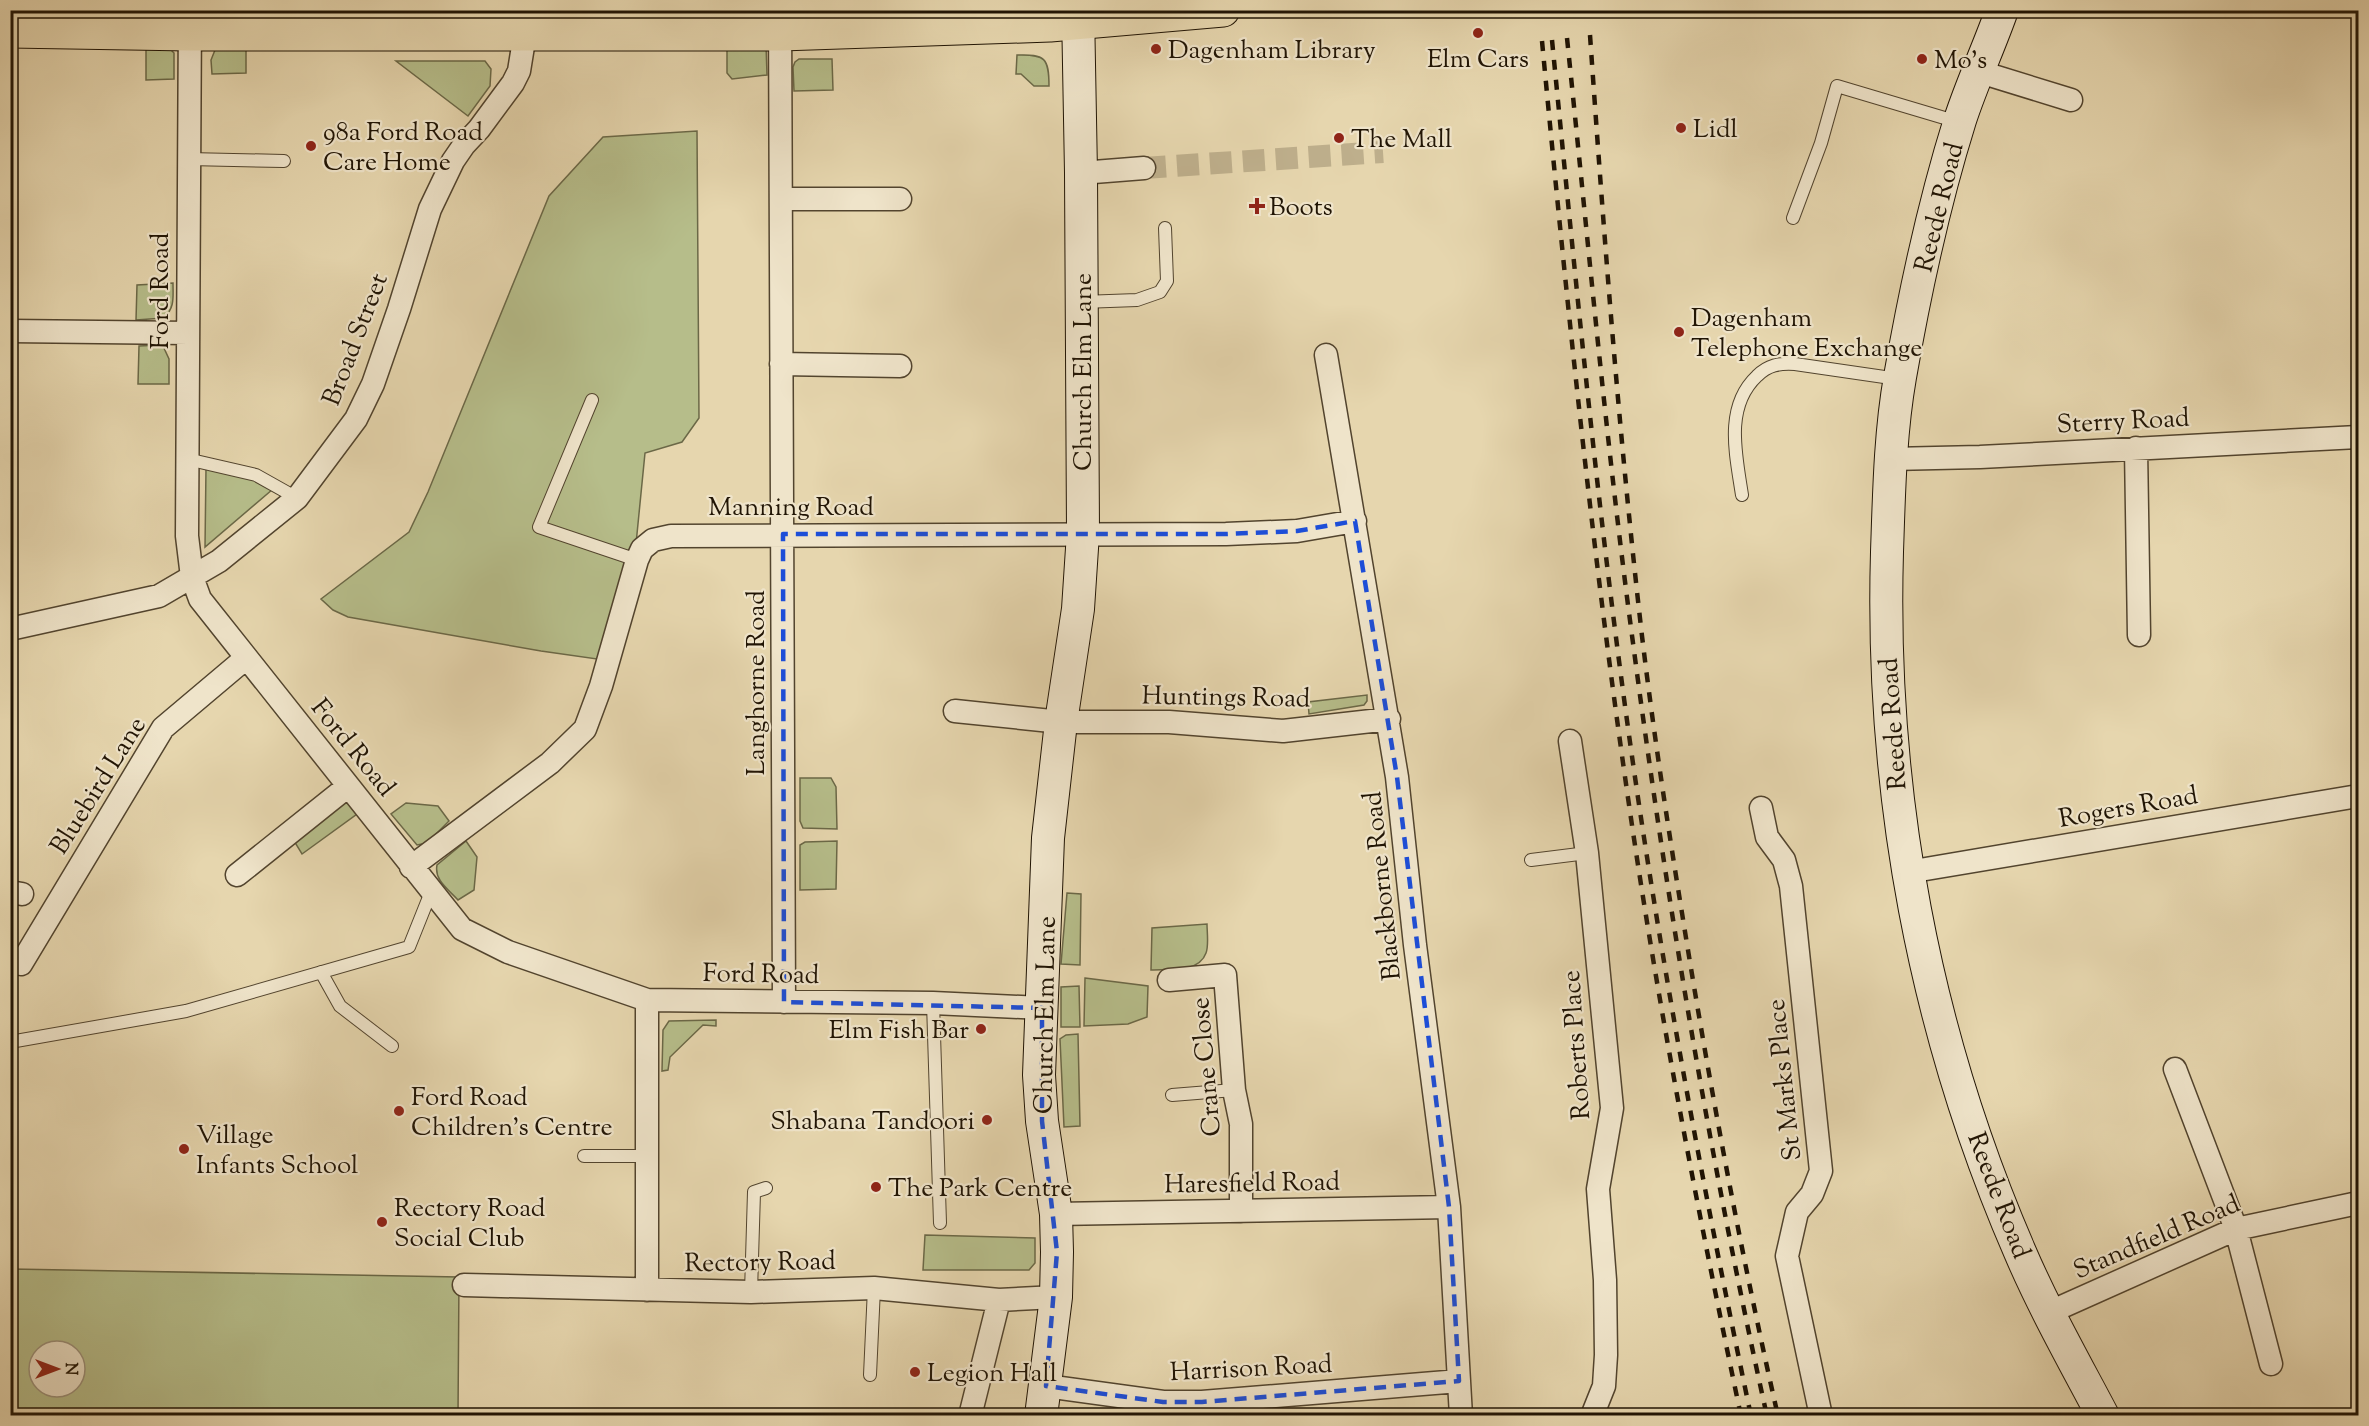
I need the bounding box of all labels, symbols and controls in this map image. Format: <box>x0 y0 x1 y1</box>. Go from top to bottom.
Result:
marker: Elm Cars <box>1471 26 1485 40</box>
place label: Dagenham Library <box>1168 33 1376 70</box>
marker: Dagenham Library <box>1149 42 1163 56</box>
place label: Elm Cars <box>1427 42 1529 79</box>
place label: Mo's <box>1934 43 1987 80</box>
marker: Mo's <box>1915 52 1929 66</box>
place label: Lidl <box>1693 112 1738 149</box>
place label: 98a Ford Road Care Home <box>323 115 483 182</box>
marker: Lidl <box>1674 121 1688 135</box>
place label: The Mall <box>1351 122 1452 159</box>
marker: The Mall <box>1332 131 1346 145</box>
street label: Reede Road <box>1906 138 1974 276</box>
marker: 98a Ford Road Care Home <box>304 139 318 153</box>
place label: Boots <box>1269 190 1333 227</box>
marker: Boots <box>1250 199 1264 213</box>
street label: Ford Road <box>143 232 180 349</box>
street label: Broad Street <box>314 268 399 412</box>
street label: Church Elm Lane <box>1066 273 1103 471</box>
place label: Dagenham Telephone Exchange <box>1691 301 1922 368</box>
marker: Dagenham Telephone Exchange <box>1672 325 1686 339</box>
street label: Sterry Road <box>2056 401 2191 444</box>
street label: Manning Road <box>708 490 874 527</box>
street label: Langhorne Road <box>739 590 776 776</box>
street label: Reede Road <box>1871 656 1918 791</box>
street label: Huntings Road <box>1141 679 1311 718</box>
street label: Ford Road <box>301 692 403 806</box>
street label: Bluebird Lane <box>42 710 156 862</box>
street label: Rogers Road <box>2056 778 2201 839</box>
street label: Blackborne Road <box>1355 789 1412 982</box>
street label: Church Elm Lane <box>1026 916 1067 1114</box>
street label: Ford Road <box>702 956 820 995</box>
street label: Roberts Place <box>1554 969 1601 1121</box>
street label: Crane Close <box>1183 996 1232 1138</box>
street label: St Marks Place <box>1759 997 1812 1162</box>
place label: Elm Fish Bar <box>829 1013 969 1050</box>
marker: Elm Fish Bar <box>974 1022 988 1036</box>
place label: Ford Road Children's Centre <box>411 1080 613 1147</box>
marker: Ford Road Children's Centre <box>392 1104 406 1118</box>
place label: Shabana Tandoori <box>770 1104 975 1141</box>
marker: Shabana Tandoori <box>980 1113 994 1127</box>
place label: Village Infants School <box>196 1118 358 1185</box>
street label: Reede Road <box>1957 1127 2039 1265</box>
marker: Village Infants School <box>177 1142 191 1156</box>
street label: Haresfield Road <box>1164 1164 1341 1205</box>
place label: The Park Centre <box>888 1171 1072 1208</box>
marker: The Park Centre <box>869 1180 883 1194</box>
street label: Standfield Road <box>2068 1186 2246 1290</box>
place label: Rectory Road Social Club <box>394 1191 546 1258</box>
marker: Rectory Road Social Club <box>375 1215 389 1229</box>
street label: Rectory Road <box>684 1244 836 1283</box>
north arrow <box>27 1339 87 1399</box>
street label: Harrison Road <box>1169 1347 1334 1392</box>
place label: Legion Hall <box>927 1356 1057 1393</box>
text: N <box>58 1363 81 1376</box>
marker: Legion Hall <box>908 1365 922 1379</box>

